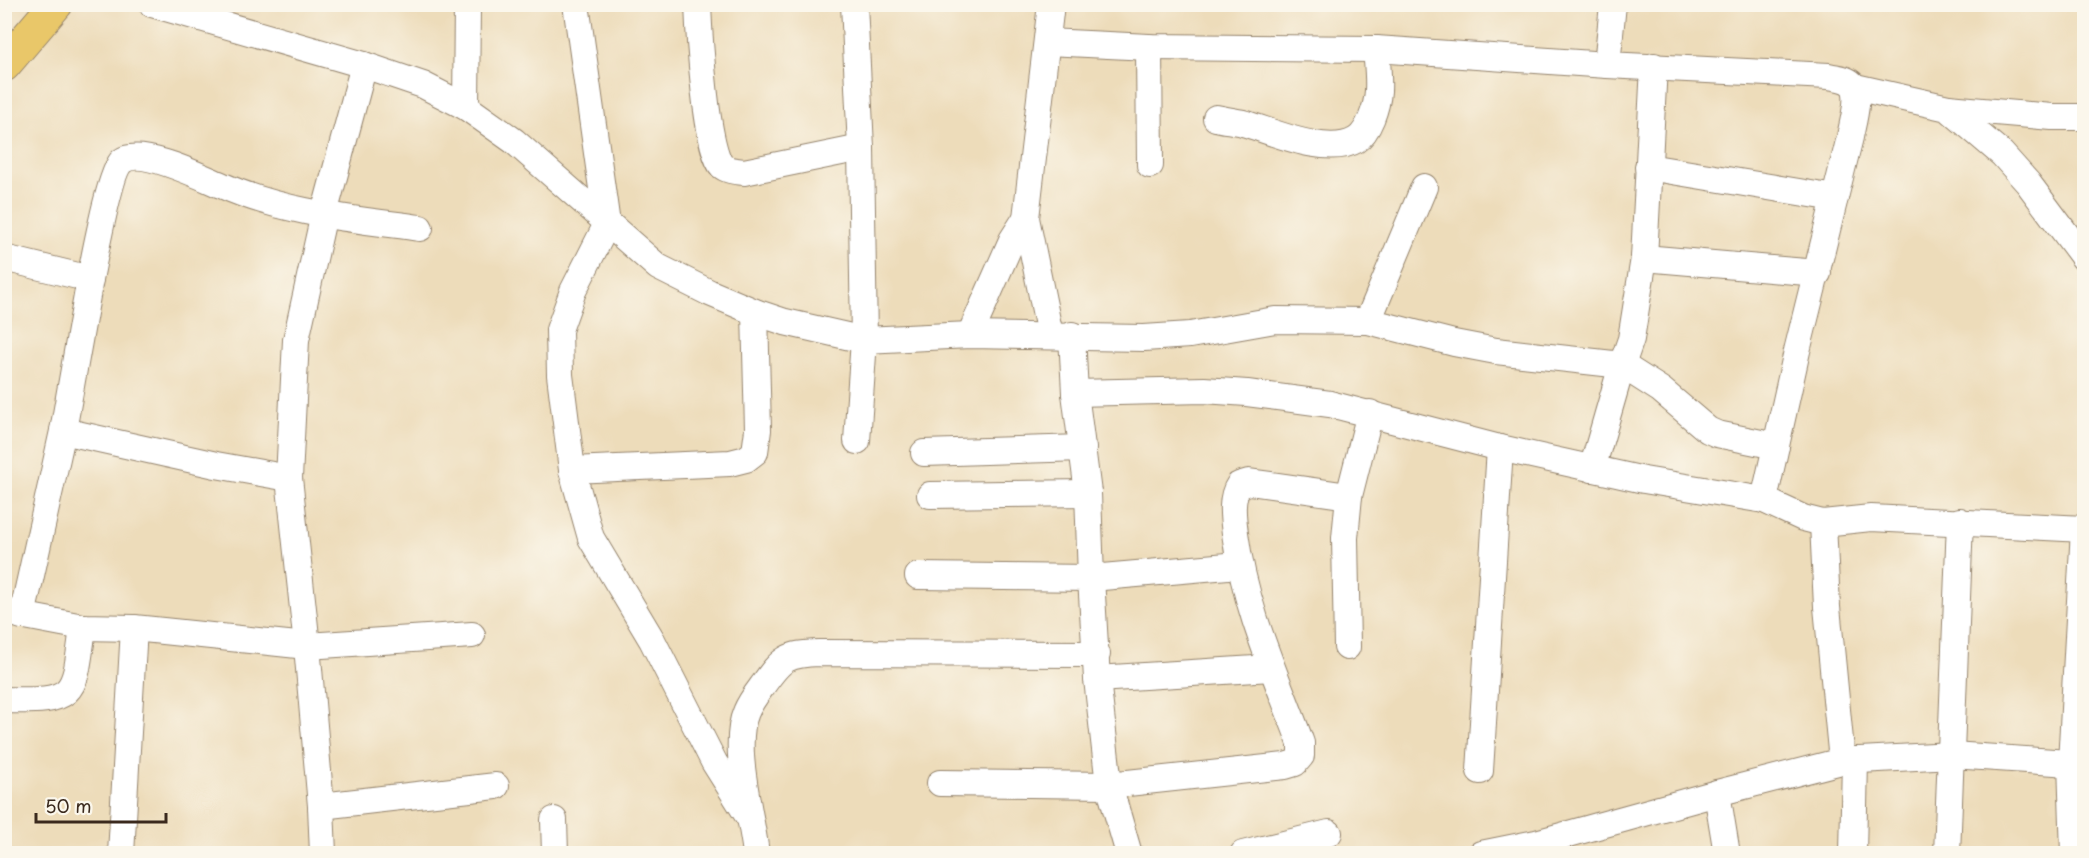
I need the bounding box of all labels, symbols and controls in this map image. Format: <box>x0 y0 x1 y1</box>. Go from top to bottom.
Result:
scale bar <box>36 786 166 824</box>
text: 50 m <box>45 792 92 819</box>

